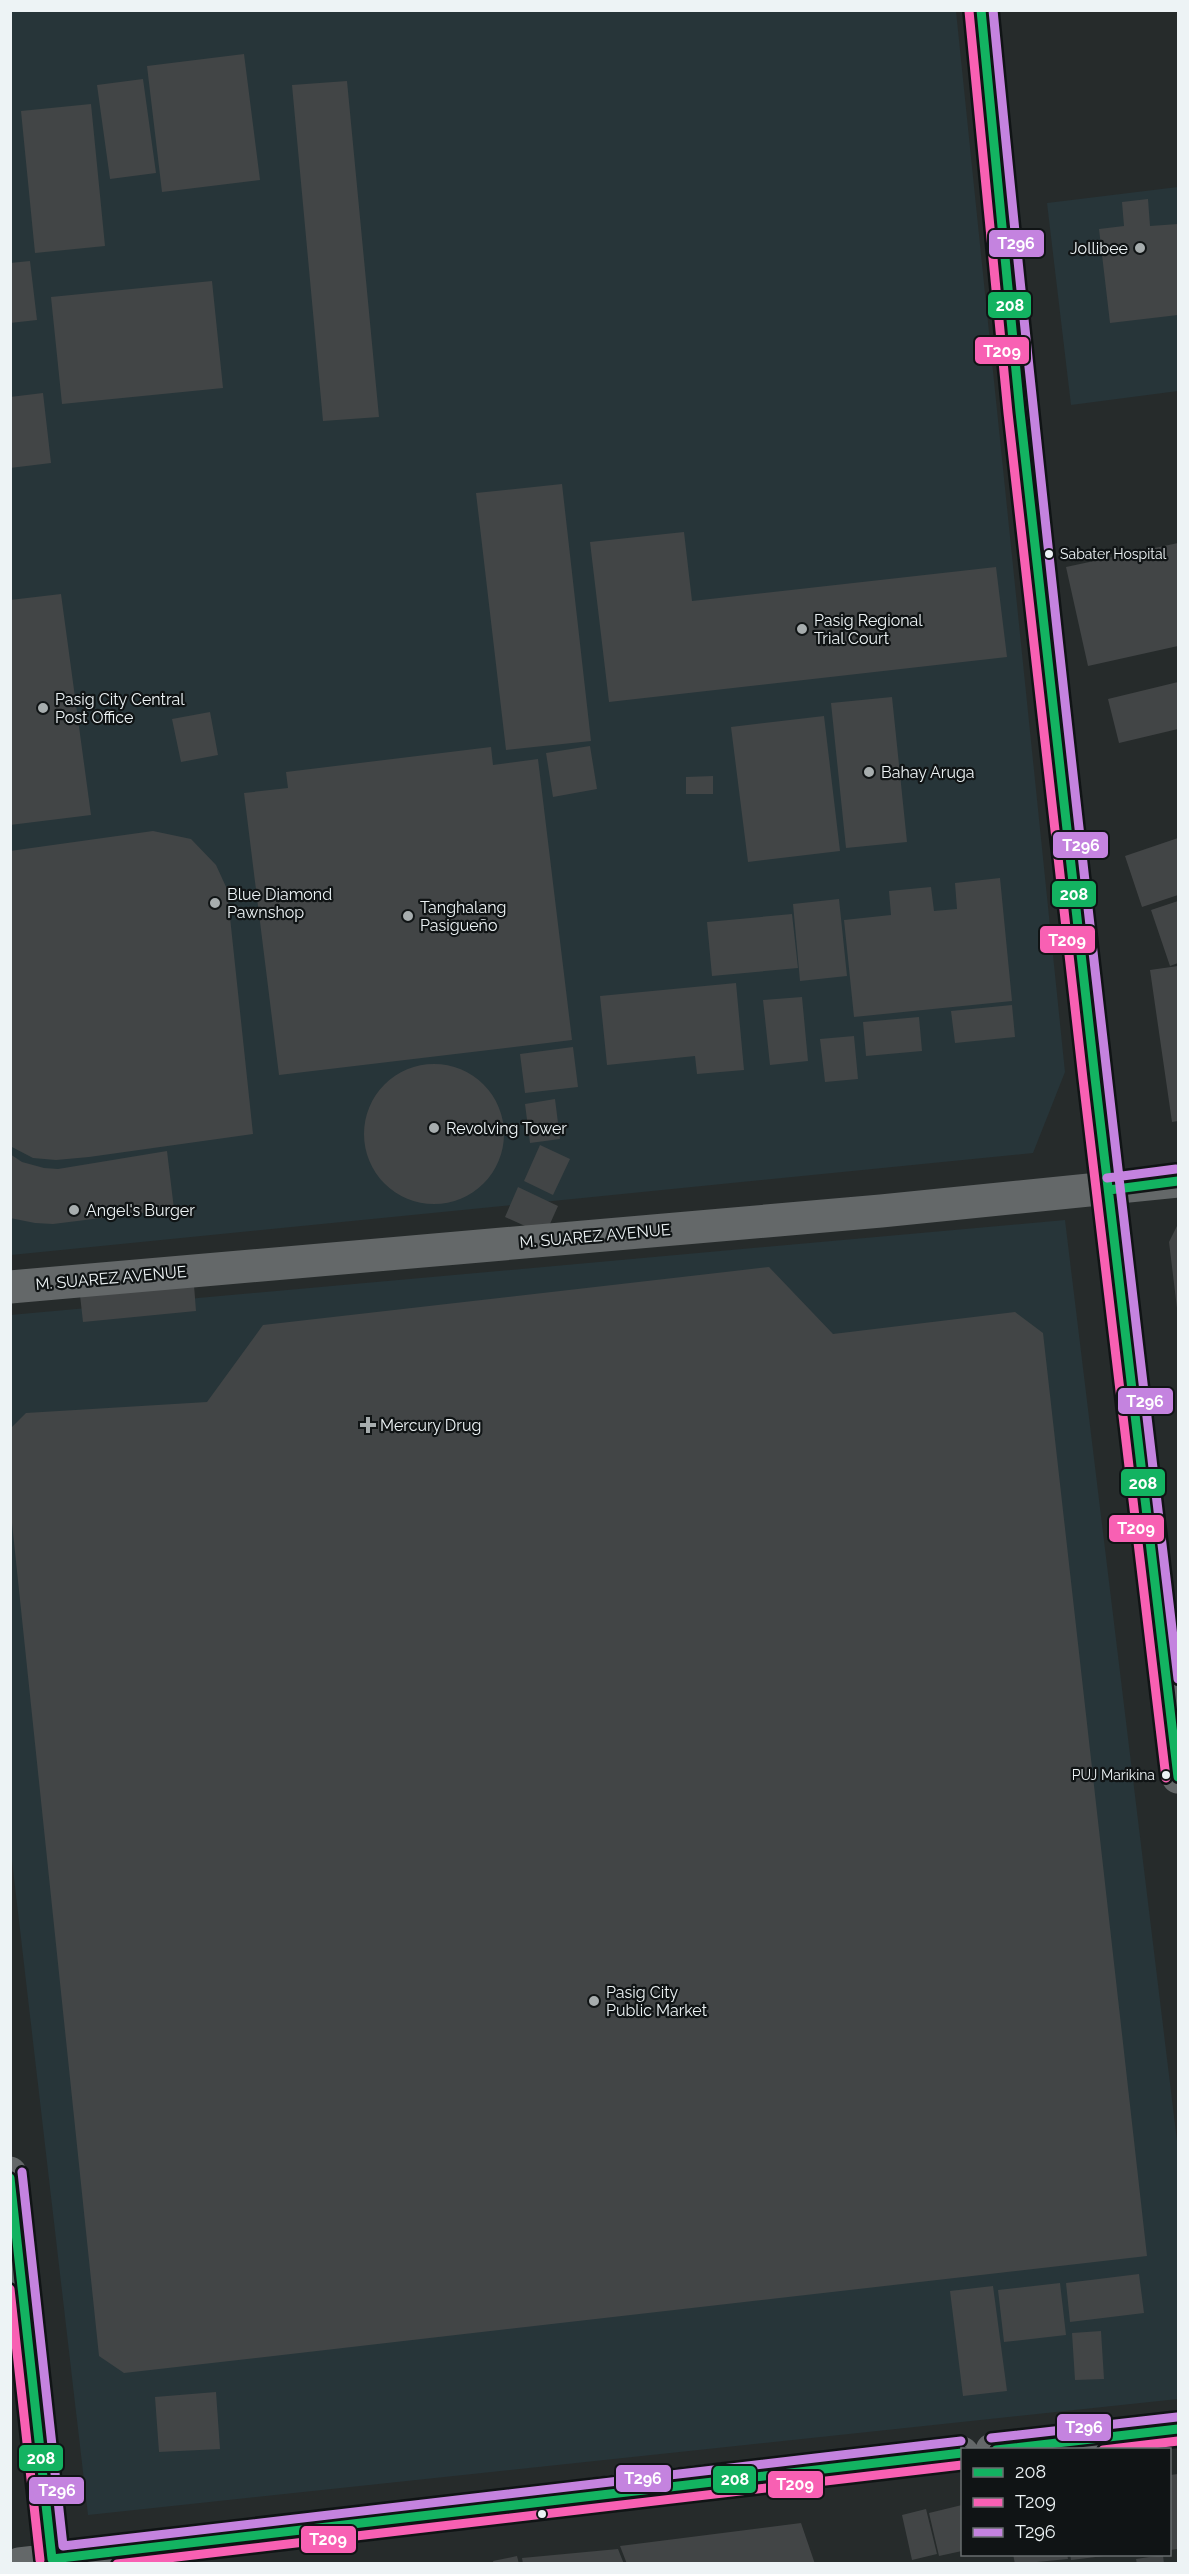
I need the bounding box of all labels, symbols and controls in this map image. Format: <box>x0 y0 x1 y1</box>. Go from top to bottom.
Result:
line badge: T296 <box>988 229 1045 258</box>
text: T296 <box>997 234 1035 253</box>
place label: Jollibee <box>1070 239 1128 258</box>
marker: Jollibee <box>1133 241 1147 255</box>
line badge: 208 <box>987 291 1032 319</box>
text: 208 <box>996 296 1024 315</box>
line badge: T209 <box>974 336 1030 365</box>
text: T209 <box>983 342 1021 361</box>
place label: Sabater Hospital <box>1060 546 1167 562</box>
marker: Sabater Hospital <box>1043 548 1055 560</box>
place label: Pasig Regional Trial Court <box>814 611 923 648</box>
marker: Pasig Regional Trial Court <box>795 622 809 636</box>
place label: Pasig City Central Post Office <box>55 690 185 727</box>
marker: Pasig City Central Post Office <box>36 701 50 715</box>
place label: Bahay Aruga <box>881 763 975 782</box>
marker: Bahay Aruga <box>862 765 876 779</box>
line badge: T296 <box>1052 831 1109 859</box>
text: T296 <box>1062 836 1100 855</box>
line badge: 208 <box>1051 880 1097 908</box>
place label: Blue Diamond Pawnshop <box>227 885 332 922</box>
text: 208 <box>1060 885 1088 904</box>
marker: Blue Diamond Pawnshop <box>208 896 222 910</box>
place label: Tanghalang Pasigueño <box>420 898 506 935</box>
marker: Tanghalang Pasigueño <box>401 909 415 923</box>
line badge: T209 <box>1039 925 1096 954</box>
text: T209 <box>1048 931 1086 950</box>
place label: Revolving Tower <box>446 1119 567 1138</box>
marker: Revolving Tower <box>427 1121 441 1135</box>
place label: Angel's Burger <box>86 1201 195 1220</box>
marker: Angel's Burger <box>67 1203 81 1217</box>
street label: M. SUAREZ AVENUE <box>519 1220 672 1252</box>
street label: M. SUAREZ AVENUE <box>35 1262 188 1294</box>
line badge: T296 <box>1117 1387 1174 1415</box>
text: T296 <box>1126 1392 1164 1411</box>
place label: Mercury Drug <box>380 1416 481 1435</box>
marker: Mercury Drug <box>361 1418 375 1432</box>
line badge: 208 <box>1120 1468 1166 1497</box>
text: 208 <box>1129 1474 1157 1493</box>
line badge: T209 <box>1108 1514 1165 1543</box>
text: T209 <box>1117 1519 1155 1538</box>
place label: PUJ Marikina <box>1072 1767 1155 1783</box>
marker: PUJ Marikina <box>1160 1769 1172 1781</box>
place label: Pasig City Public Market <box>606 1983 708 2020</box>
marker: Pasig City Public Market <box>587 1994 601 2008</box>
line badge: T296 <box>1056 2413 1112 2442</box>
text: T296 <box>1065 2418 1103 2437</box>
line badge: 208 <box>18 2444 64 2472</box>
legend <box>961 2448 1171 2556</box>
text: 208 <box>27 2449 55 2468</box>
text: 208 <box>1015 2461 1046 2482</box>
line badge: T296 <box>615 2464 672 2493</box>
line badge: 208 <box>712 2465 757 2494</box>
text: T296 <box>624 2469 662 2488</box>
text: 208 <box>721 2470 749 2489</box>
line badge: T209 <box>767 2470 824 2499</box>
text: T209 <box>776 2475 814 2494</box>
line badge: T296 <box>28 2476 85 2505</box>
text: T296 <box>38 2481 76 2500</box>
text: T209 <box>1015 2491 1056 2512</box>
unlabelled marker <box>536 2508 548 2520</box>
text: T296 <box>1015 2521 1056 2542</box>
line badge: T209 <box>300 2525 357 2554</box>
text: T209 <box>309 2530 347 2549</box>

